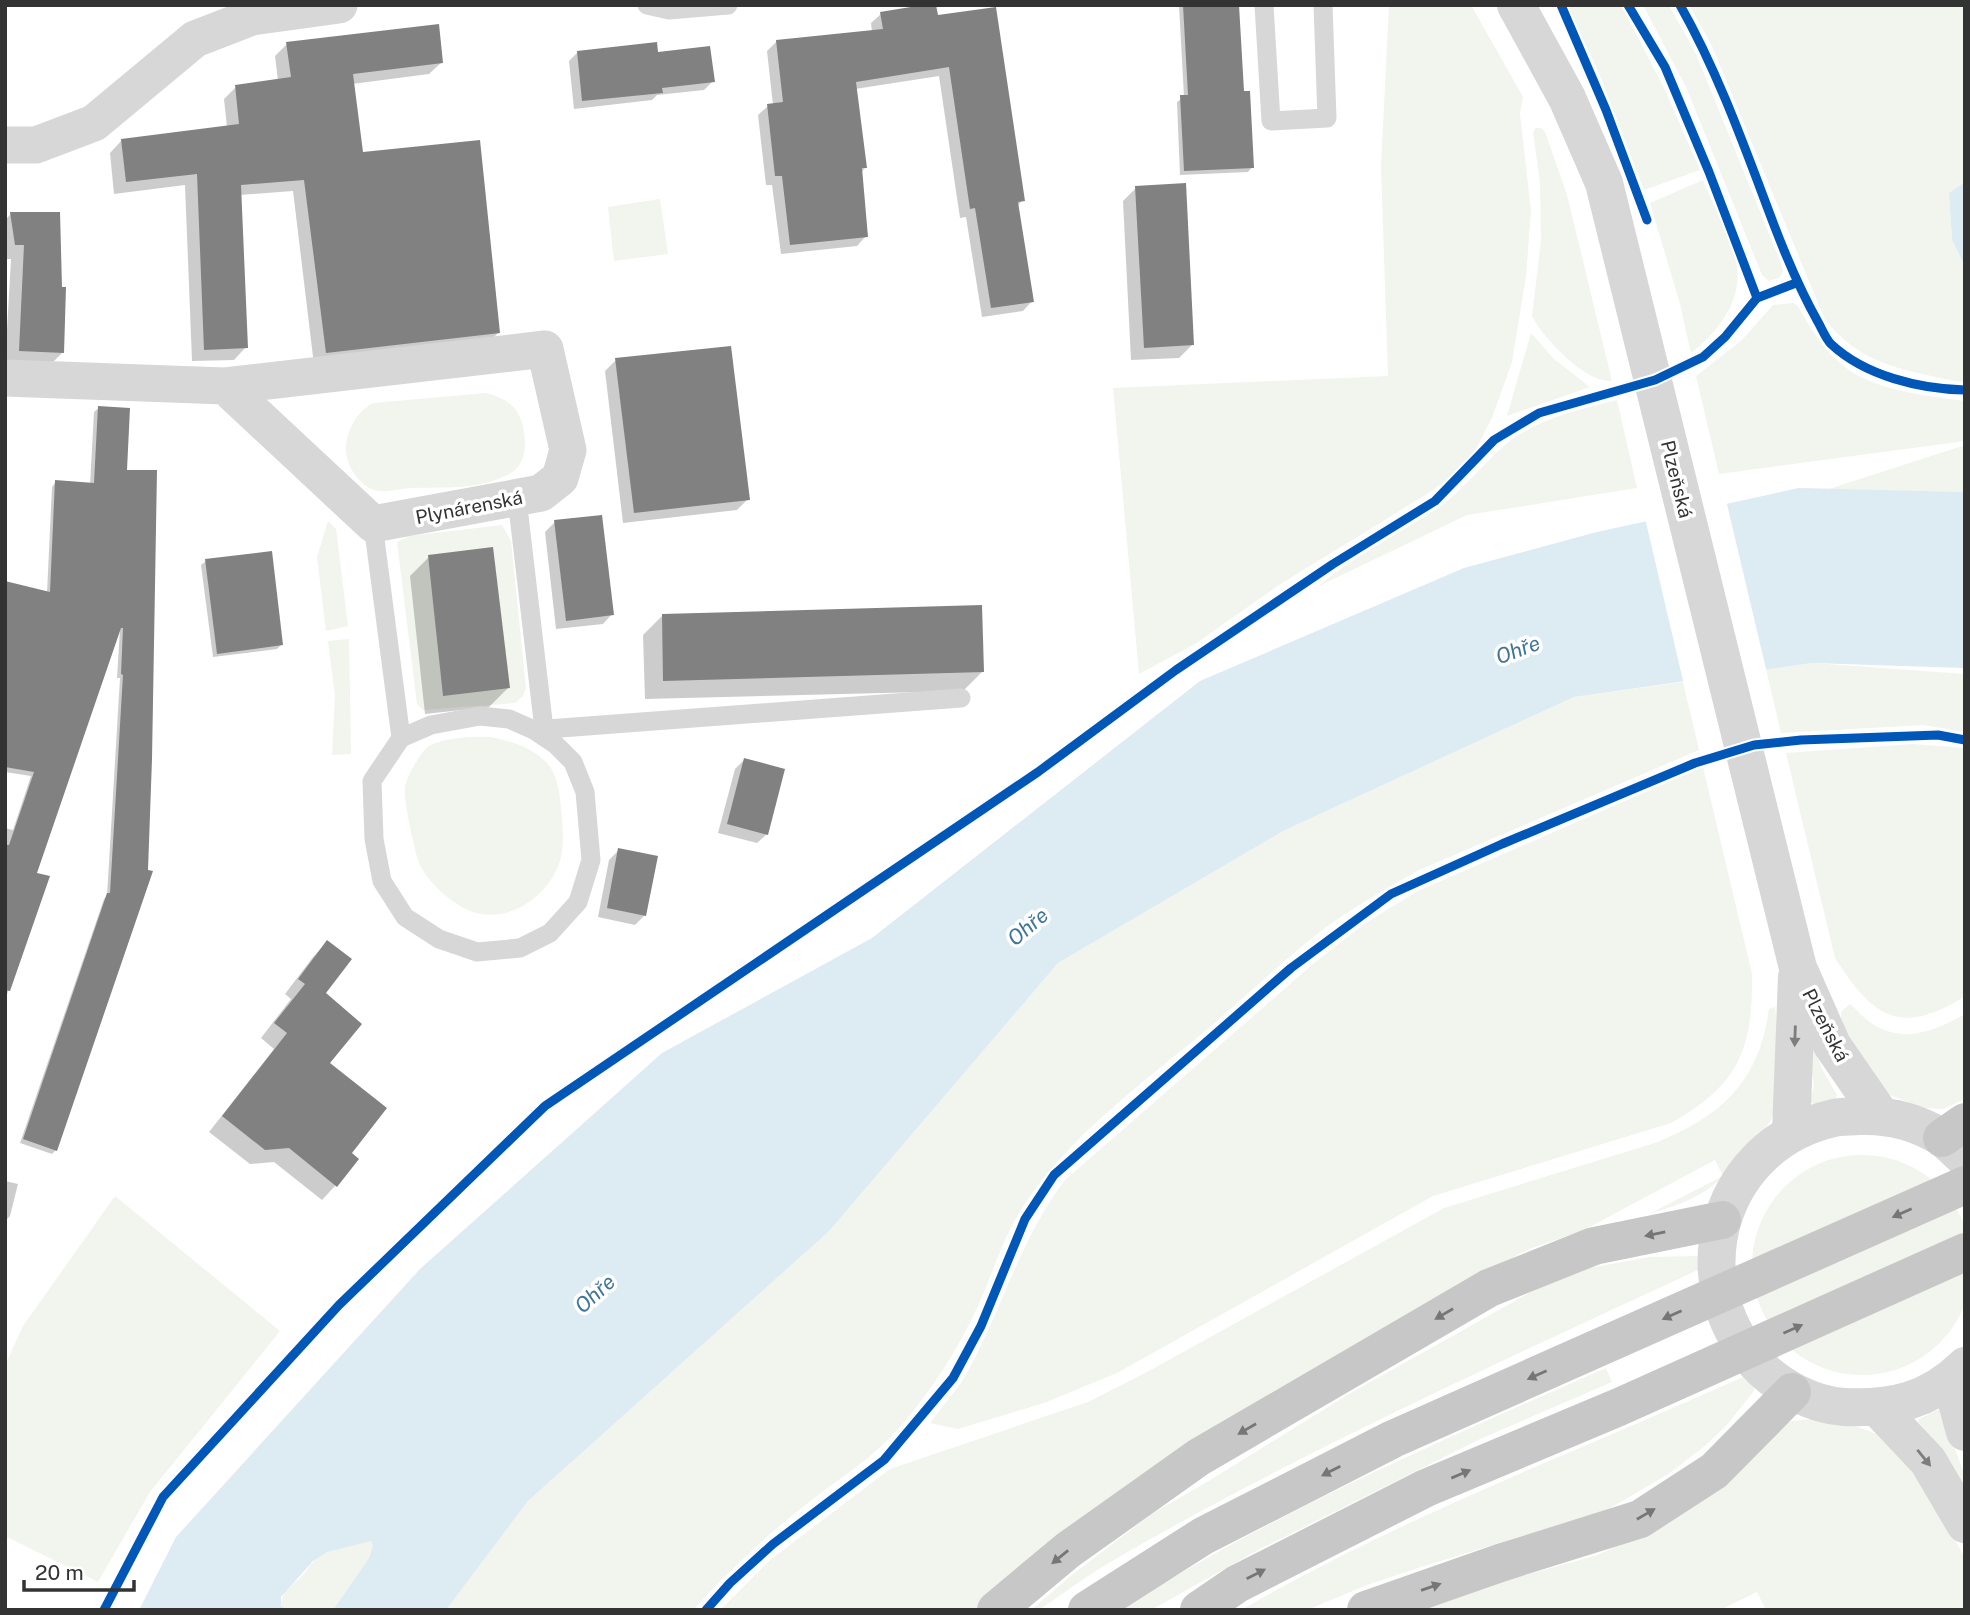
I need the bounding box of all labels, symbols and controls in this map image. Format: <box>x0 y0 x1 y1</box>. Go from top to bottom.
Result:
street label: Plzeňská <box>1657 438 1697 520</box>
street label: Plynárenská <box>414 486 524 528</box>
water label: Ohře <box>1492 630 1544 669</box>
water label: Ohře <box>1002 902 1053 951</box>
street label: Plzeňská <box>1798 985 1854 1065</box>
one-way arrow <box>1789 1026 1800 1048</box>
one-way arrow <box>1892 1208 1913 1219</box>
one-way arrow <box>1644 1228 1666 1239</box>
water label: Ohře <box>569 1269 620 1318</box>
one-way arrow <box>1434 1308 1453 1320</box>
one-way arrow <box>1661 1309 1682 1320</box>
one-way arrow <box>1783 1323 1803 1335</box>
one-way arrow <box>1527 1369 1547 1381</box>
one-way arrow <box>1238 1422 1257 1435</box>
one-way arrow <box>1917 1449 1932 1467</box>
one-way arrow <box>1321 1465 1341 1476</box>
one-way arrow <box>1451 1468 1471 1480</box>
one-way arrow <box>1636 1508 1655 1520</box>
scale bar <box>24 1548 135 1592</box>
one-way arrow <box>1051 1549 1068 1564</box>
text: 20 m <box>35 1560 84 1585</box>
one-way arrow <box>1247 1568 1267 1580</box>
one-way arrow <box>1420 1581 1441 1592</box>

